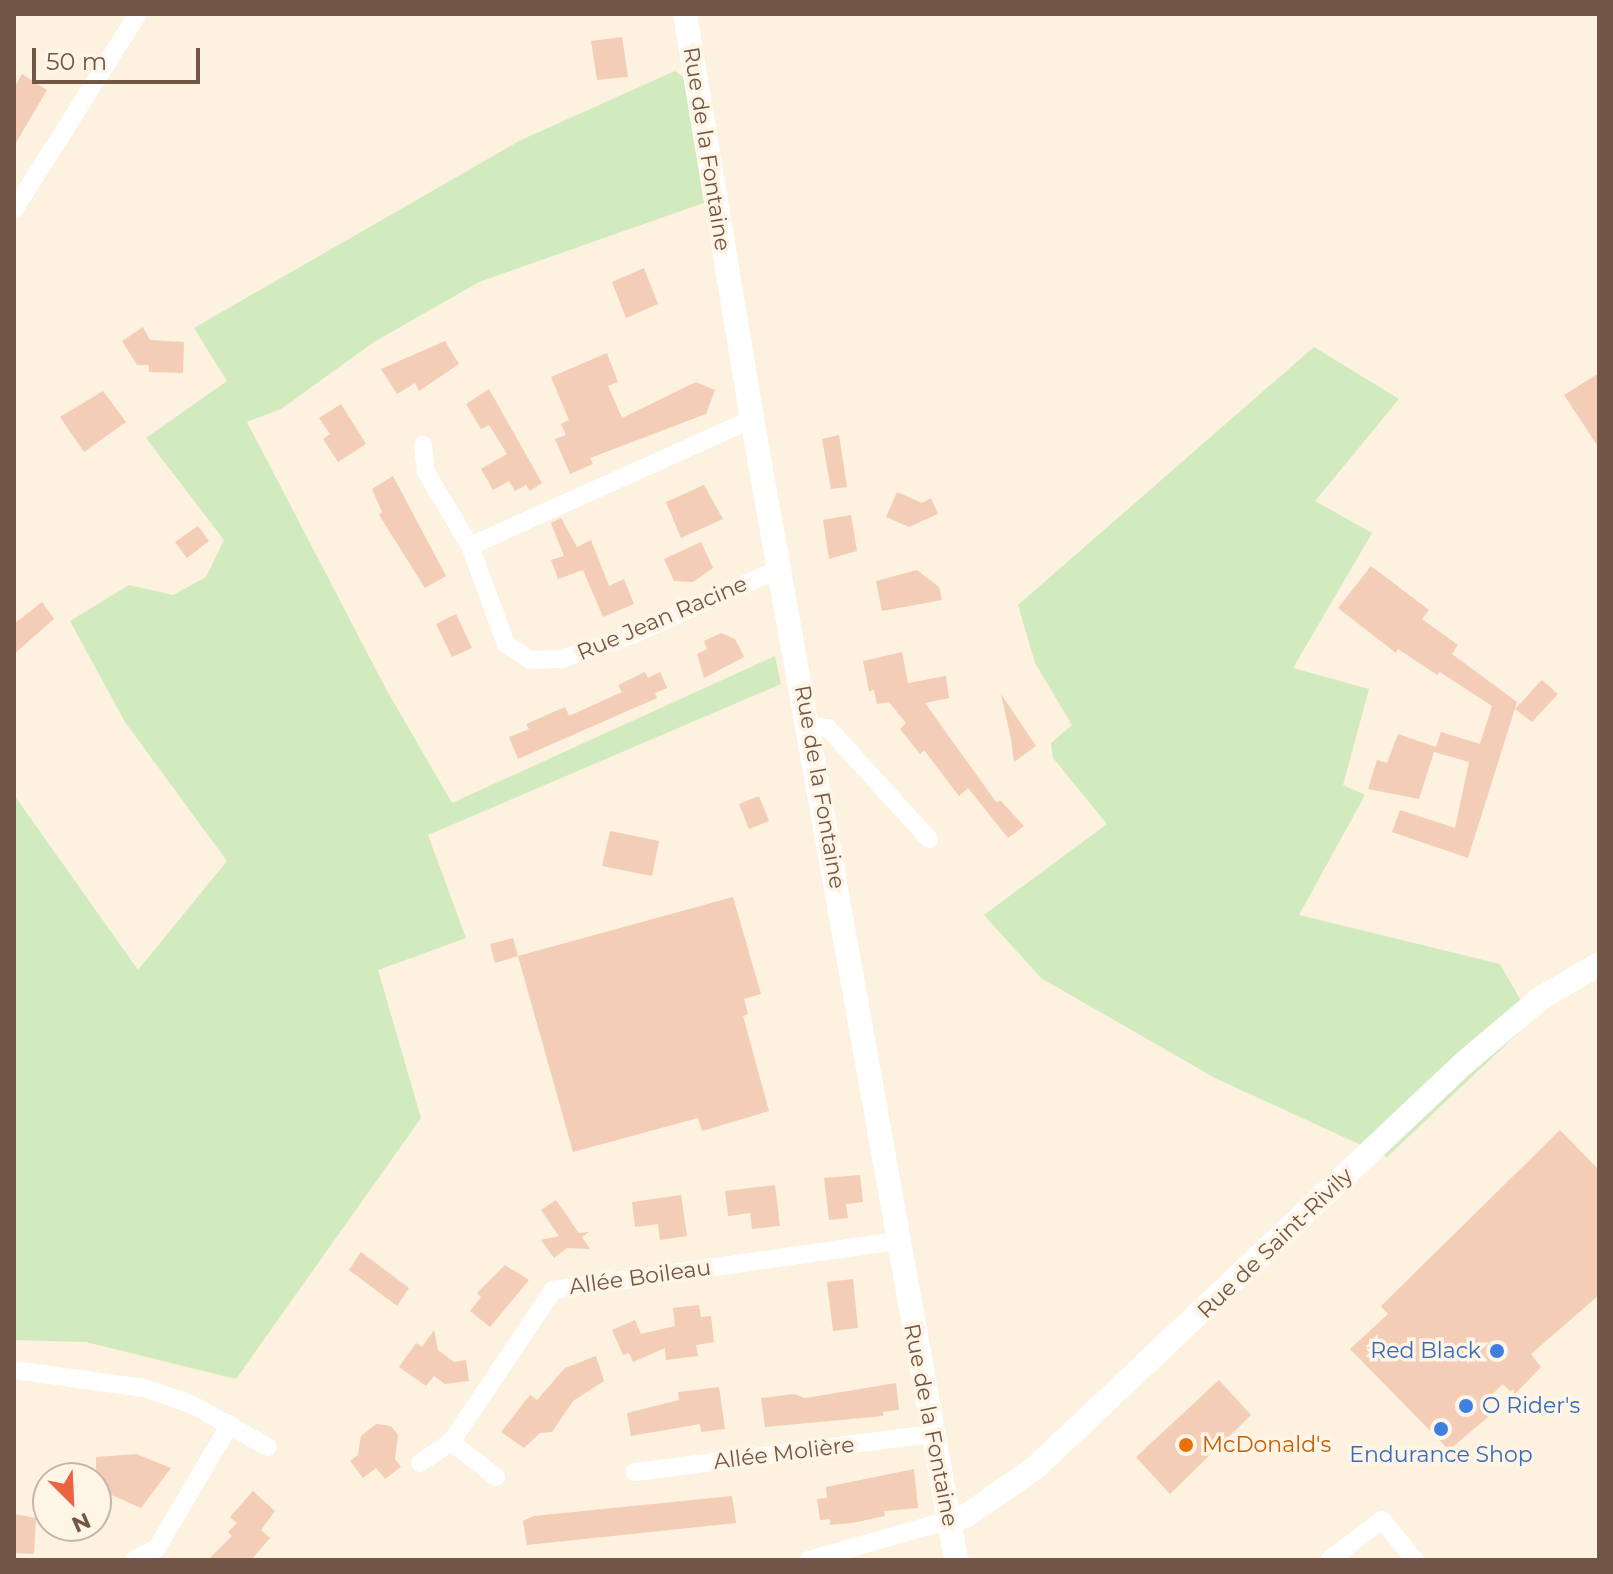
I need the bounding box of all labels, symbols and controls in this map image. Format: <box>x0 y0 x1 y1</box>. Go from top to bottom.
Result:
scale bar <box>36 32 204 82</box>
street label: Rue de la Fontaine <box>678 45 736 253</box>
text: 50 m <box>46 47 107 76</box>
street label: Rue Jean Racine <box>573 570 751 666</box>
street label: Rue de la Fontaine <box>789 683 851 891</box>
street label: Rue de Saint-Rivily <box>1192 1162 1358 1324</box>
street label: Allée Boileau <box>567 1254 713 1300</box>
street label: Rue de la Fontaine <box>898 1321 964 1529</box>
place label: Red Black <box>1370 1338 1481 1364</box>
marker: Red Black <box>1488 1342 1506 1360</box>
place label: O Rider's <box>1482 1393 1580 1419</box>
marker: O Rider's <box>1457 1397 1475 1415</box>
marker: Endurance Shop <box>1432 1420 1450 1438</box>
street label: Allée Molière <box>712 1431 856 1475</box>
place label: McDonald's <box>1202 1432 1331 1458</box>
marker: McDonald's <box>1177 1436 1195 1454</box>
place label: Endurance Shop <box>1349 1442 1533 1468</box>
north arrow <box>32 1462 112 1542</box>
text: N <box>68 1507 95 1539</box>

